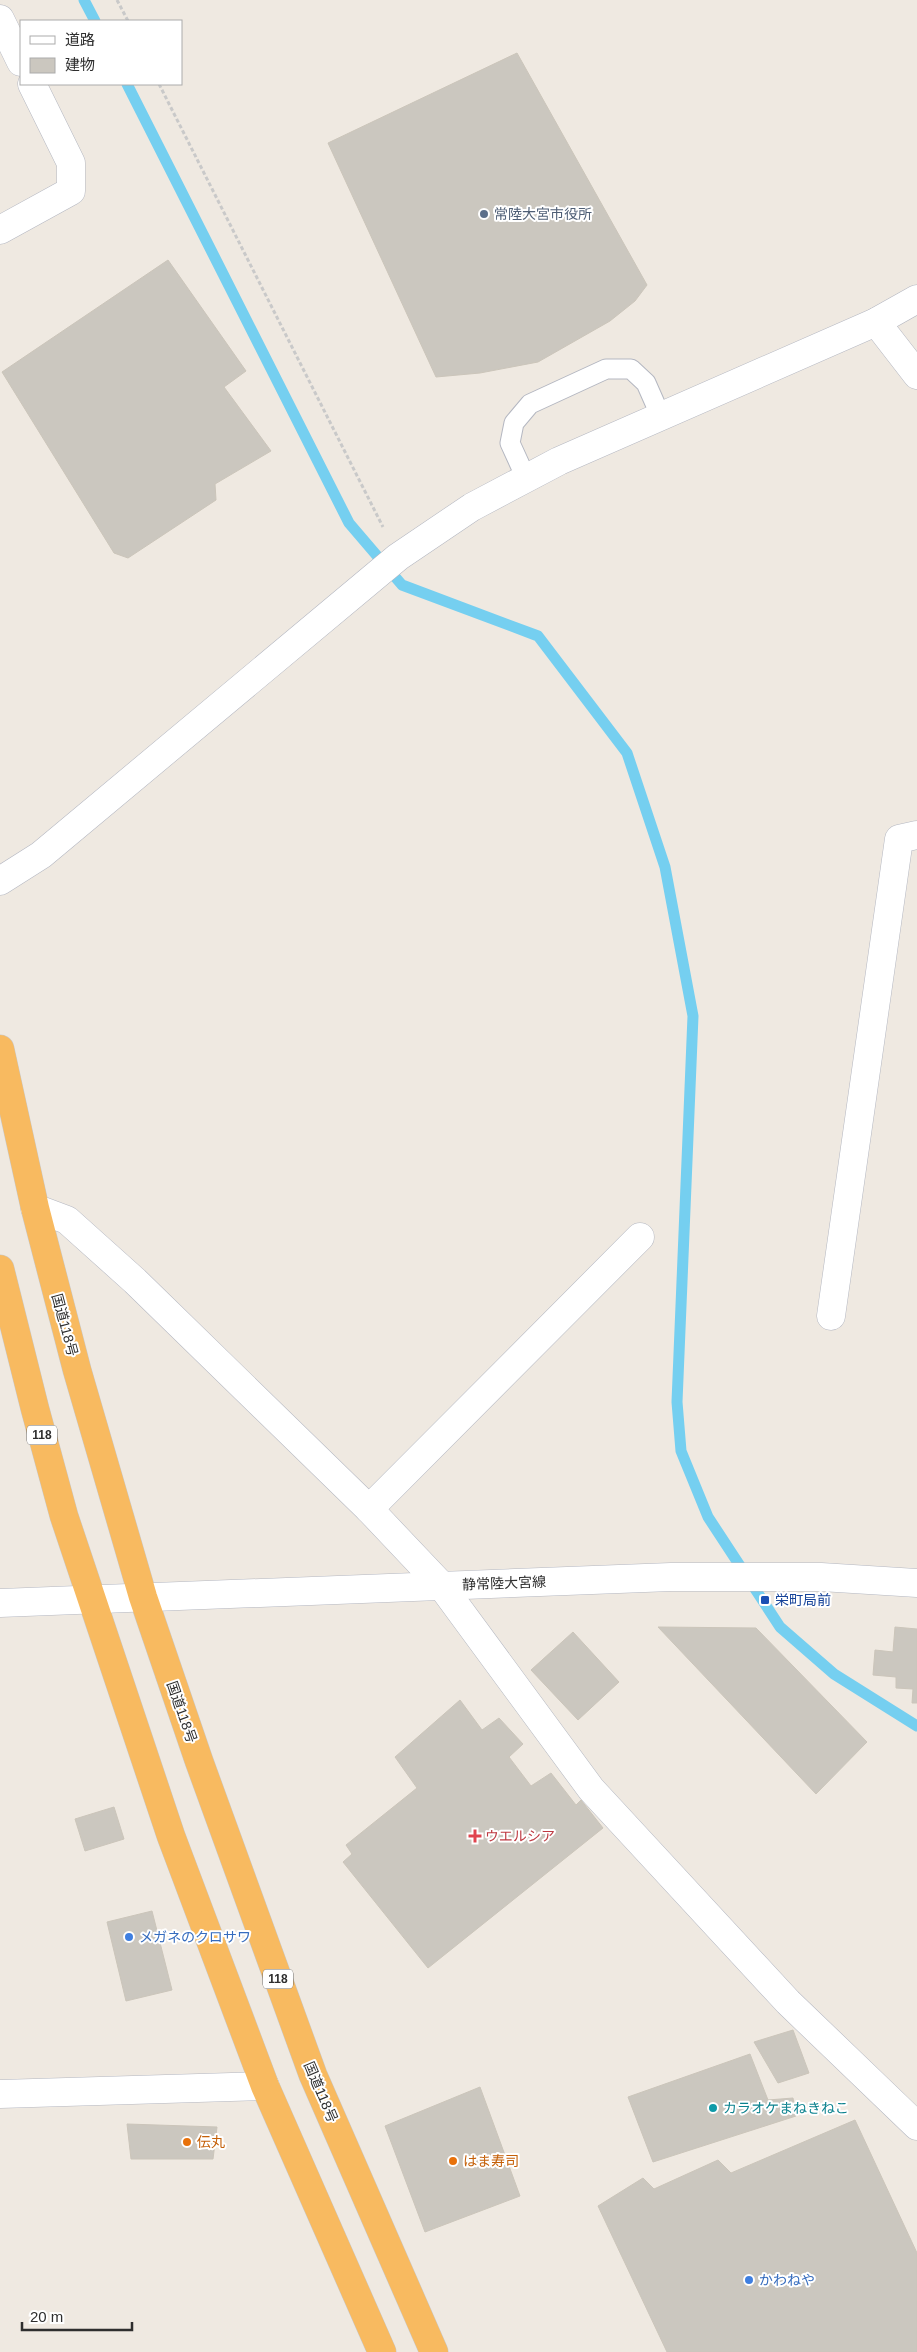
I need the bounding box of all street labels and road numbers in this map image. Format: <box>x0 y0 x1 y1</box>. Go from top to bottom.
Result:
street label: 国道118号 <box>49 1292 81 1358</box>
road number: 118 <box>27 1426 57 1444</box>
street label: 静常陸大宮線 <box>462 1574 546 1592</box>
street label: 国道118号 <box>164 1679 200 1745</box>
road number: 118 <box>263 1970 293 1988</box>
street label: 国道118号 <box>301 2059 341 2125</box>

